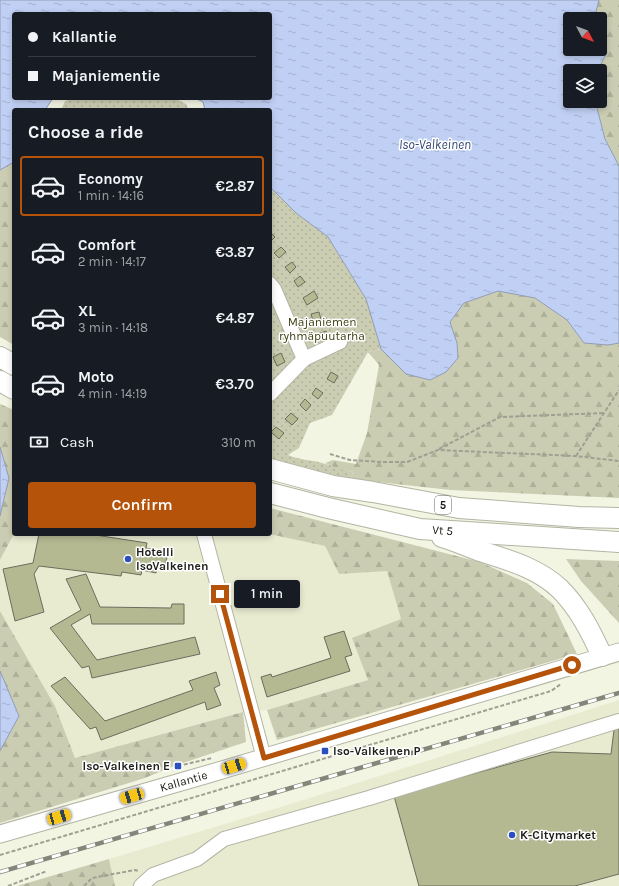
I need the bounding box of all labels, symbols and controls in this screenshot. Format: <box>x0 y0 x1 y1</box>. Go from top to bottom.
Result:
north arrow <box>563 12 607 56</box>
map controls <box>563 12 607 108</box>
text: Kallantie <box>52 28 117 46</box>
button: layers <box>563 64 607 108</box>
text: Majaniementie <box>52 67 160 85</box>
text: Choose a ride <box>28 121 143 143</box>
water label: Iso-Valkeinen <box>399 137 471 152</box>
icon: car <box>30 168 66 204</box>
text: Economy <box>78 170 143 188</box>
text: €2.87 <box>216 177 254 195</box>
text: 1 min · 14:16 <box>78 188 144 203</box>
icon: car <box>30 234 66 270</box>
text: Comfort <box>78 236 136 254</box>
text: €3.87 <box>215 243 254 261</box>
text: 2 min · 14:17 <box>78 254 146 269</box>
icon: car <box>30 300 66 336</box>
text: XL <box>78 302 96 320</box>
text: €4.87 <box>216 309 254 327</box>
park label: Majaniemen ryhmäpuutarha <box>279 315 365 343</box>
text: 3 min · 14:18 <box>78 320 148 335</box>
icon: car <box>30 366 66 402</box>
text: Moto <box>78 368 114 386</box>
text: €3.70 <box>216 375 254 393</box>
text: 4 min · 14:19 <box>78 386 147 401</box>
icon: cash <box>28 431 50 453</box>
text: Cash <box>60 433 94 451</box>
text: 310 m <box>221 435 256 450</box>
button: Confirm <box>28 482 256 528</box>
road number: 5 <box>435 496 451 514</box>
street label: Vt 5 <box>432 523 454 538</box>
place label: Hotelli IsoValkeinen <box>136 545 208 573</box>
marker: Hotelli IsoValkeinen <box>123 554 133 564</box>
callout: 1 min <box>234 580 300 608</box>
route end <box>211 585 229 603</box>
text: 1 min <box>251 586 283 601</box>
route start <box>563 656 581 674</box>
place label: Iso-Valkeinen P <box>333 744 420 758</box>
marker: Iso-Valkeinen P <box>320 746 330 756</box>
car <box>221 757 247 775</box>
place label: Iso-Valkeinen E <box>83 759 170 773</box>
marker: Iso-Valkeinen E <box>173 761 183 771</box>
street label: Kallantie <box>158 768 209 795</box>
car <box>119 787 145 805</box>
car <box>46 808 72 826</box>
place label: K-Citymarket <box>520 828 596 842</box>
marker: K-Citymarket <box>507 830 517 840</box>

